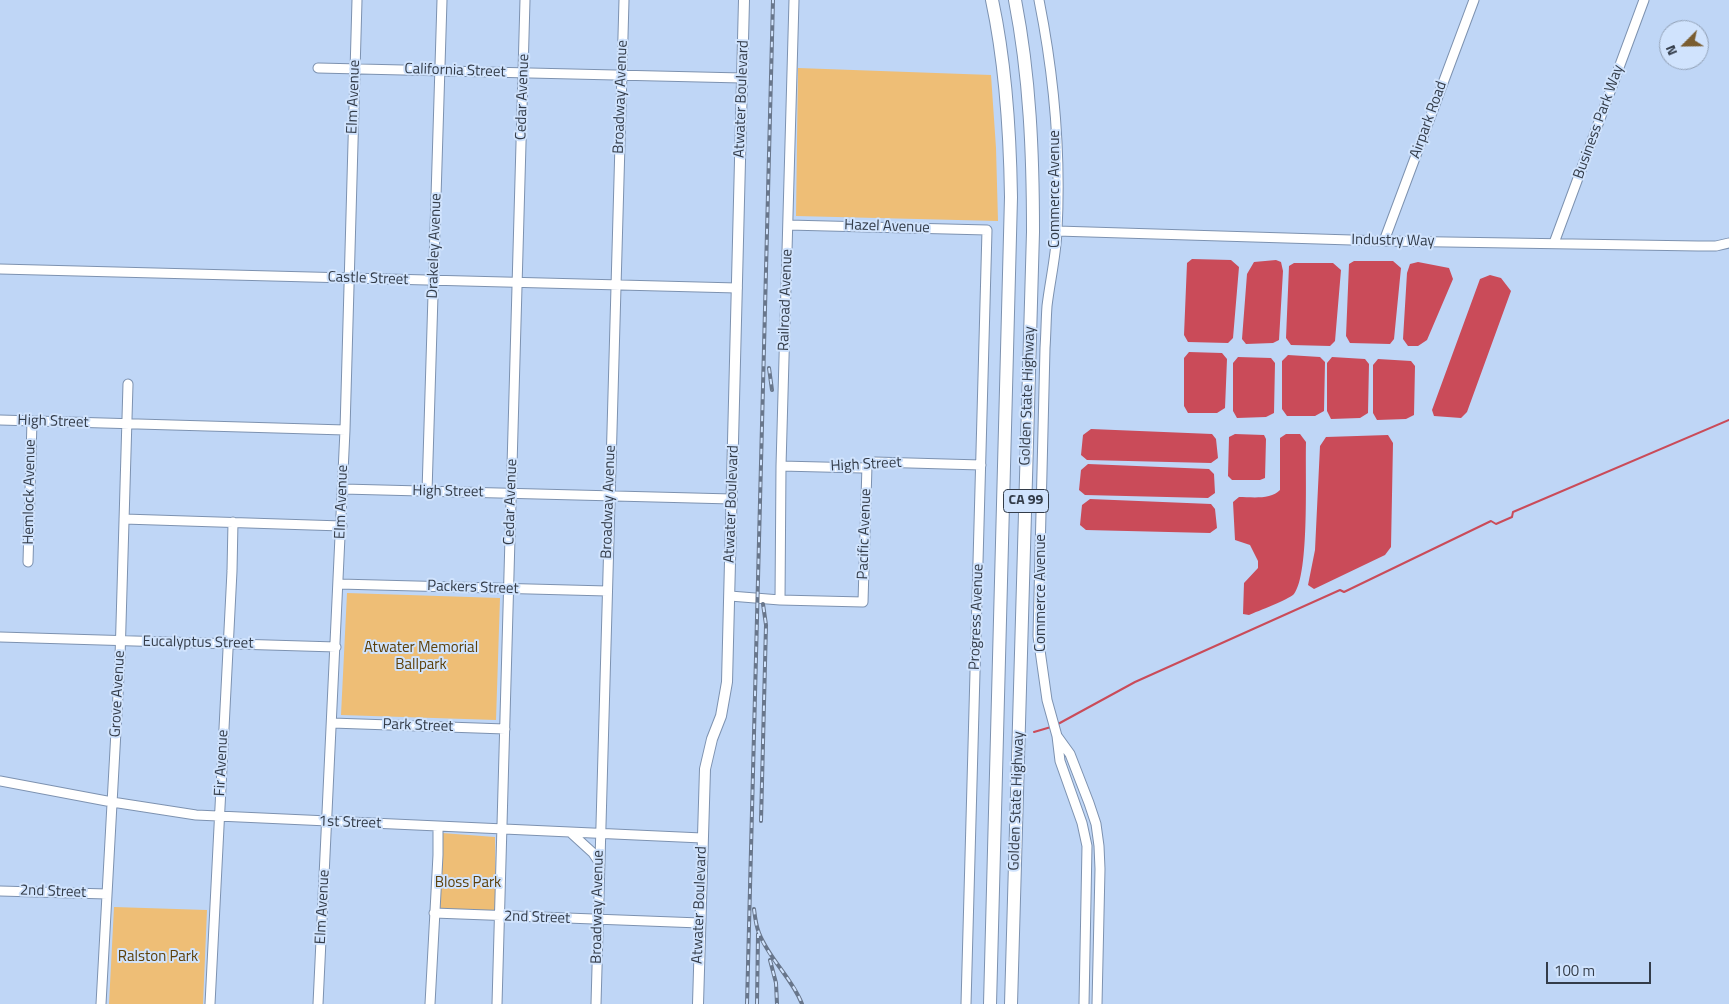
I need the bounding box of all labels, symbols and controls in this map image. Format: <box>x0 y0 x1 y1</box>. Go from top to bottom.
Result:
north arrow <box>1659 20 1709 70</box>
street label: Broadway Avenue <box>610 40 632 154</box>
street label: Atwater Boulevard <box>731 40 753 158</box>
text: N <box>1659 42 1682 59</box>
street label: Cedar Avenue <box>512 53 534 141</box>
street label: Elm Avenue <box>344 59 364 135</box>
street label: California Street <box>404 60 506 82</box>
street label: Business Park Way <box>1570 62 1628 182</box>
street label: Airpark Road <box>1407 79 1451 161</box>
street label: Commerce Avenue <box>1046 130 1064 248</box>
street label: Drakeley Avenue <box>424 193 446 299</box>
street label: Hazel Avenue <box>844 217 930 237</box>
street label: Industry Way <box>1351 231 1435 251</box>
street label: Railroad Avenue <box>775 249 797 351</box>
street label: Castle Street <box>327 269 409 289</box>
street label: Golden State Highway <box>1017 326 1039 466</box>
street label: High Street <box>17 412 89 432</box>
street label: Hemlock Avenue <box>20 439 40 545</box>
street label: Broadway Avenue <box>598 445 620 559</box>
street label: Atwater Boulevard <box>721 445 743 563</box>
street label: High Street <box>830 454 902 476</box>
street label: Cedar Avenue <box>500 458 522 546</box>
street label: Elm Avenue <box>332 464 352 540</box>
street label: High Street <box>412 482 484 502</box>
street label: Pacific Avenue <box>854 488 876 580</box>
road number: CA 99 <box>1004 490 1048 512</box>
street label: Commerce Avenue <box>1032 534 1050 652</box>
street label: Progress Avenue <box>966 564 988 670</box>
street label: Packers Street <box>427 577 519 599</box>
street label: Eucalyptus Street <box>142 633 254 653</box>
park label: Atwater Memorial Ballpark <box>364 639 478 674</box>
street label: Grove Avenue <box>107 650 129 738</box>
street label: Park Street <box>382 716 454 736</box>
street label: Fir Avenue <box>211 729 233 797</box>
street label: Golden State Highway <box>1006 731 1028 871</box>
street label: 1st Street <box>318 813 382 833</box>
street label: Atwater Boulevard <box>689 846 711 964</box>
street label: Broadway Avenue <box>588 850 608 964</box>
street label: Elm Avenue <box>312 869 334 945</box>
park label: Bloss Park <box>435 874 501 892</box>
street label: 2nd Street <box>20 882 86 902</box>
street label: 2nd Street <box>504 908 570 928</box>
park label: Ralston Park <box>118 948 198 966</box>
scale bar <box>1549 952 1654 984</box>
text: 100 m <box>1554 959 1595 982</box>

